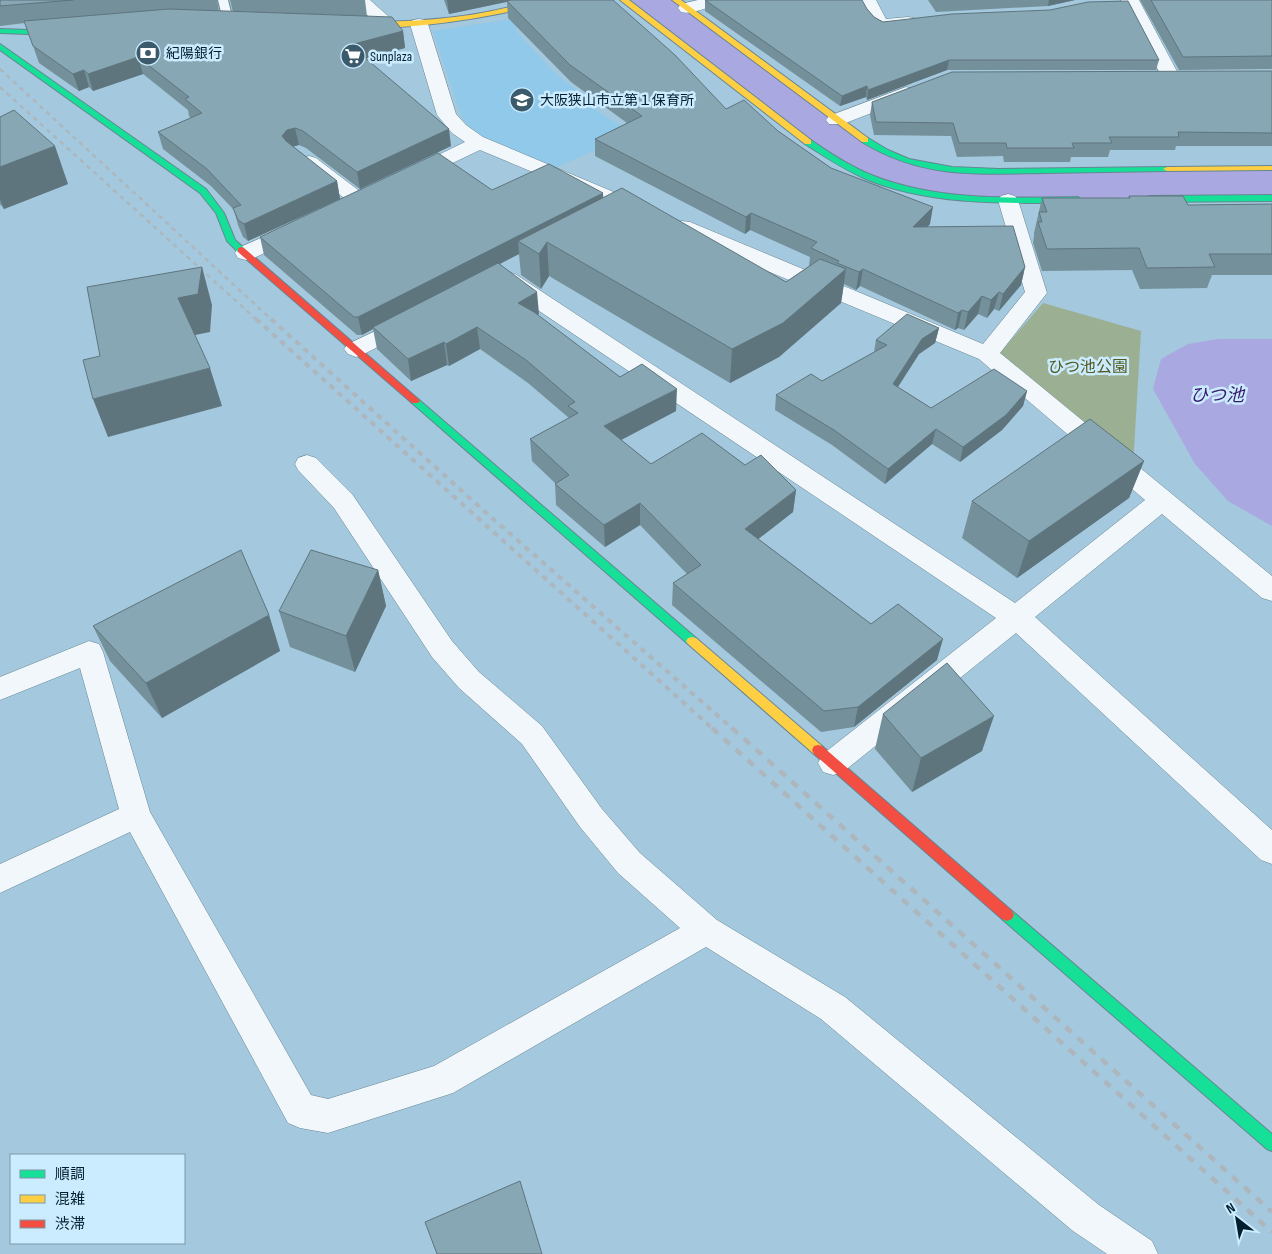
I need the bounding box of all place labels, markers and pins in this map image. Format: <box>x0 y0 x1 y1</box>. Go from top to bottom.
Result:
bank icon: 紀陽銀行 <box>135 40 161 66</box>
supermarket icon: Sunplaza <box>340 43 366 69</box>
place label: 紀陽銀行 <box>166 45 222 62</box>
place label: Sunplaza <box>370 48 412 65</box>
school or university icon: 大阪狭山市立第１保育所 <box>509 87 535 113</box>
place label: 大阪狭山市立第１保育所 <box>540 92 694 109</box>

